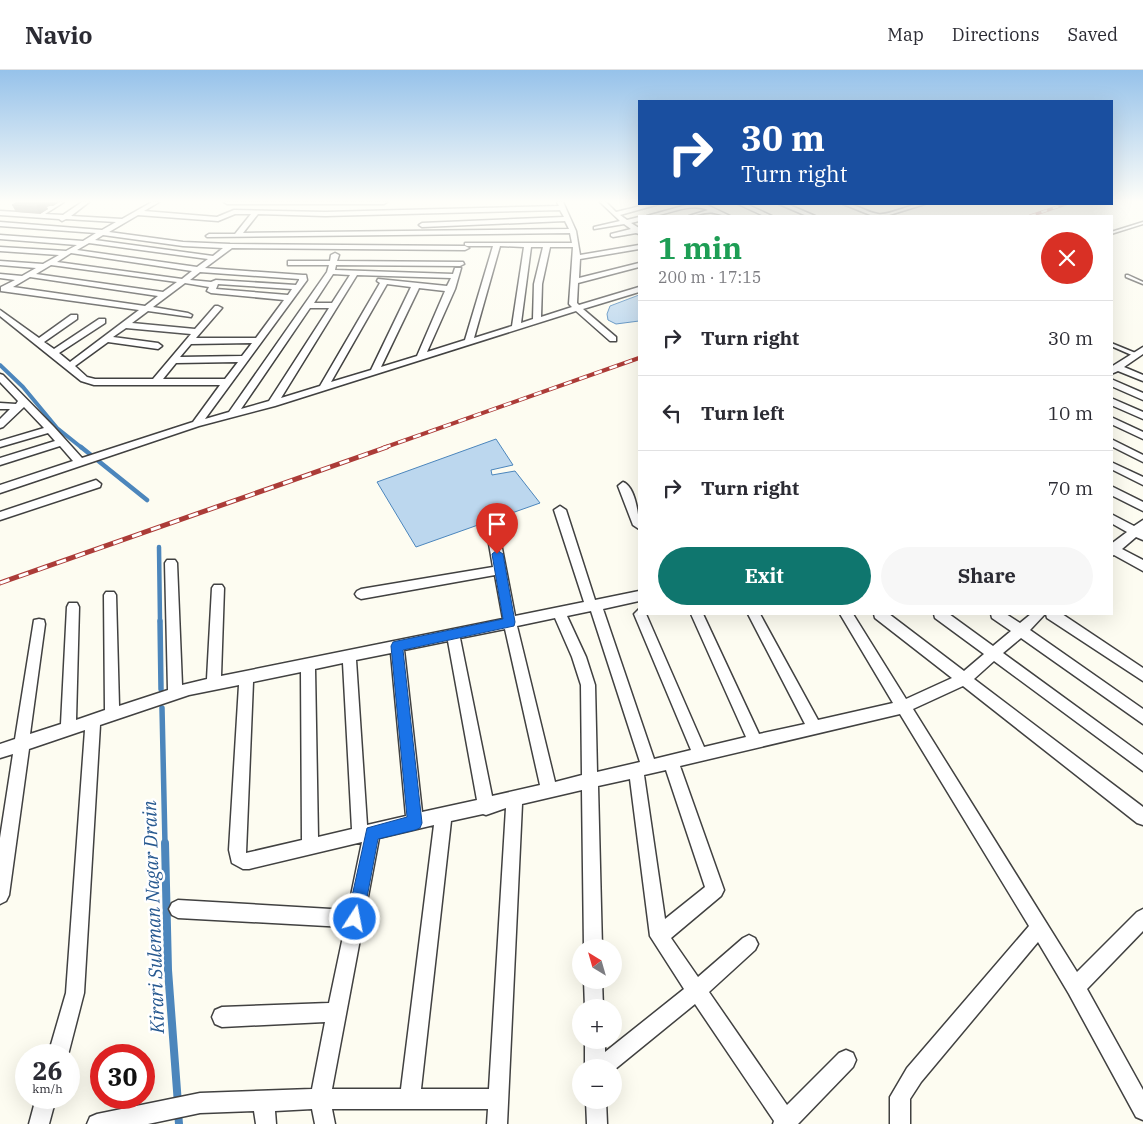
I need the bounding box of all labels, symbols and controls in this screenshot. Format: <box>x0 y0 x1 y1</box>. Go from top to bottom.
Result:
text: Navio <box>25 19 93 51</box>
text: Map <box>887 23 924 46</box>
text: Directions <box>952 23 1040 46</box>
text: Saved <box>1068 23 1118 46</box>
text: 30 m <box>741 115 825 161</box>
icon: right <box>658 120 723 185</box>
text: Turn right <box>741 159 848 188</box>
text: 1 min <box>658 228 742 267</box>
button: close <box>1041 232 1093 284</box>
text: 200 m · 17:15 <box>658 267 761 287</box>
icon: right <box>658 324 686 352</box>
text: Turn right <box>701 326 799 350</box>
text: 30 m <box>1048 326 1093 350</box>
icon: left <box>658 399 686 427</box>
text: Turn left <box>701 401 784 425</box>
text: 10 m <box>1048 401 1093 425</box>
icon: right <box>658 474 686 502</box>
text: Turn right <box>701 476 799 500</box>
text: 70 m <box>1048 476 1093 500</box>
pin <box>476 503 518 554</box>
icon: arrive <box>483 510 511 538</box>
button: Exit <box>658 547 871 605</box>
button: Share <box>881 547 1093 605</box>
water label: Kirari Suleman Nagar Drain <box>137 800 169 1035</box>
position arrow <box>328 892 380 944</box>
north arrow <box>572 939 622 989</box>
map controls <box>572 939 622 1109</box>
button: + <box>572 999 622 1049</box>
speed limit sign: 30 <box>90 1044 155 1109</box>
text: 26 <box>32 1054 63 1087</box>
button: − <box>572 1059 622 1109</box>
text: km/h <box>32 1081 63 1096</box>

